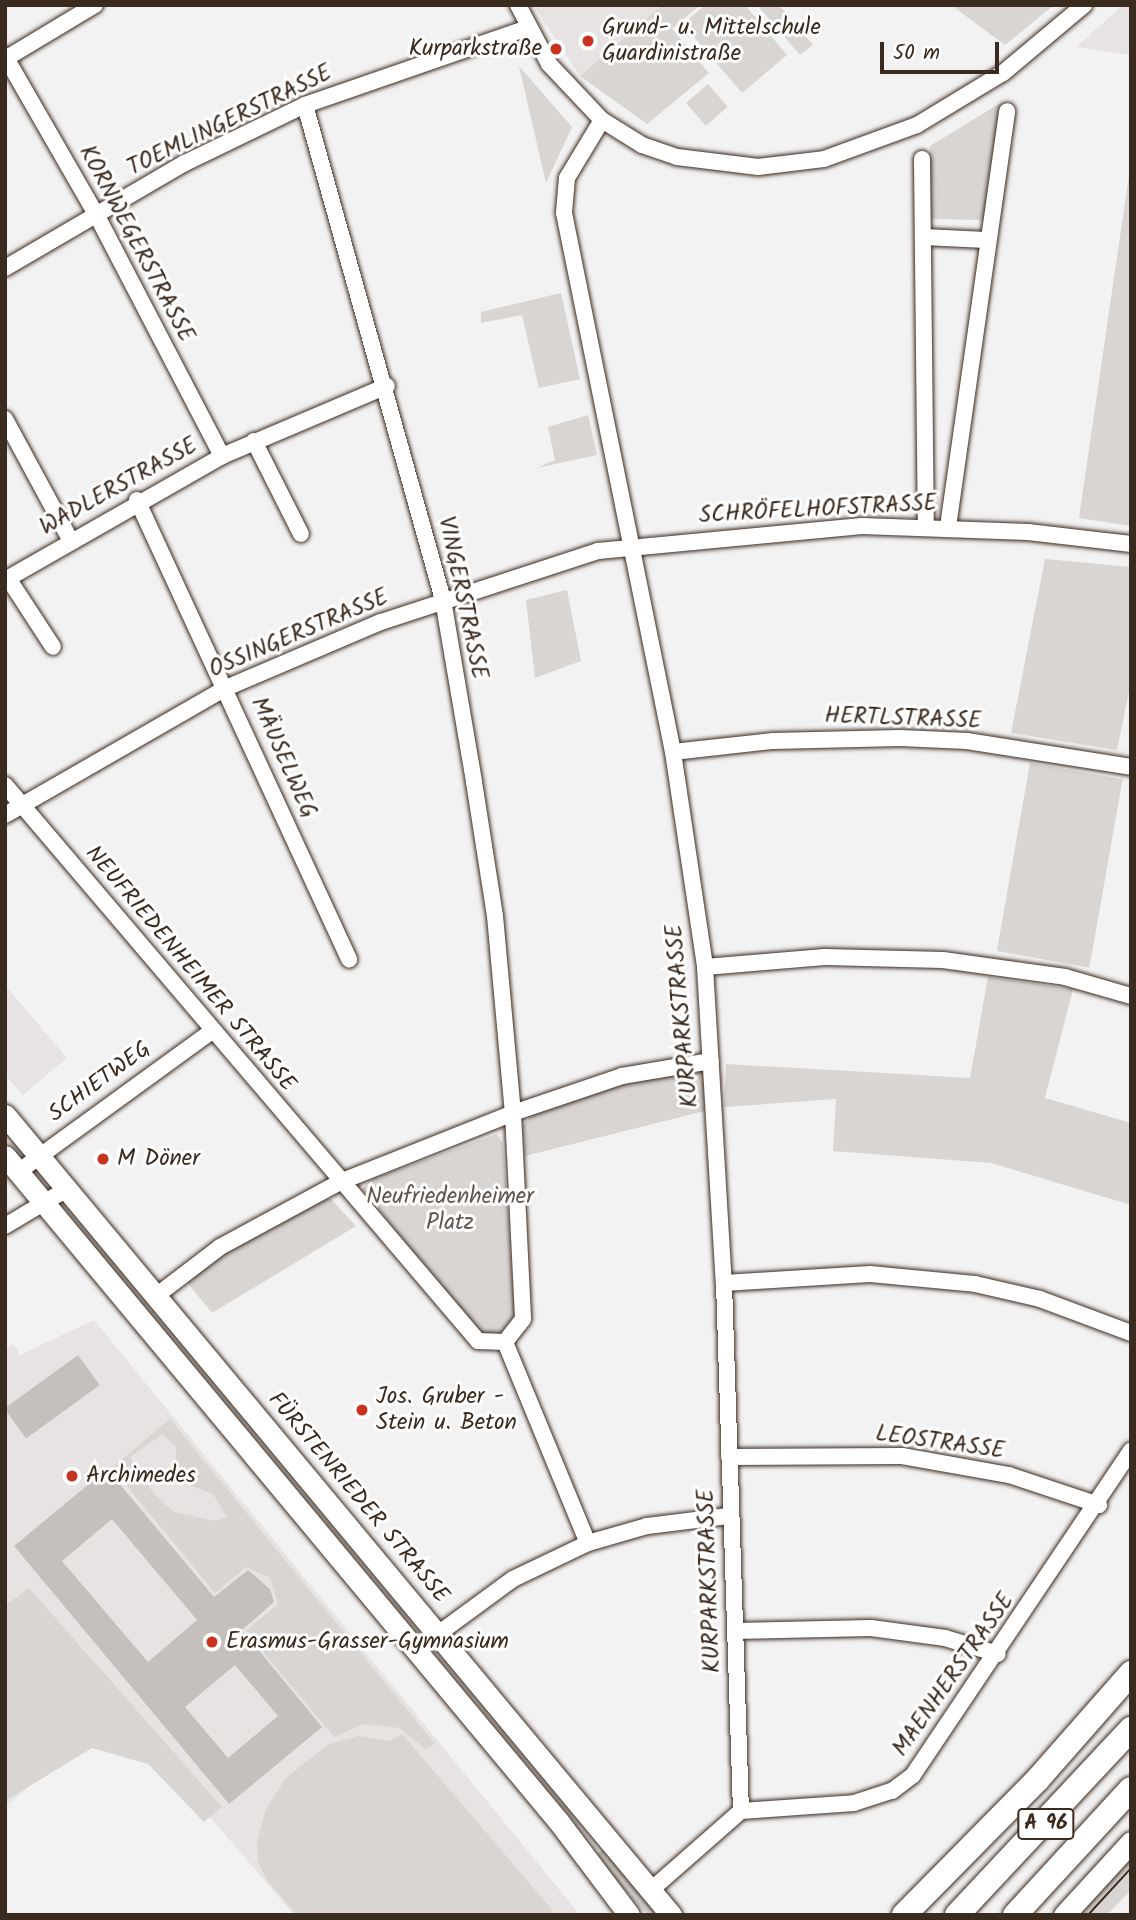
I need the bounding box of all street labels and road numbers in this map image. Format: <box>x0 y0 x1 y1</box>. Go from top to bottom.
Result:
street label: TOEMLINGERSTRASSE <box>123 59 337 183</box>
street label: KORNWEGERSTRASSE <box>72 141 200 347</box>
street label: WADLERSTRASSE <box>35 432 203 542</box>
street label: SCHRÖFELHOFSTRASSE <box>698 490 938 530</box>
street label: VINGERSTRASSE <box>431 514 493 682</box>
street label: OSSINGERSTRASSE <box>205 584 393 684</box>
street label: MÄUSELWEG <box>244 693 322 823</box>
street label: HERTLSTRASSE <box>824 702 982 736</box>
street label: NEUFRIEDENHEIMER STRASSE <box>79 840 301 1098</box>
street label: KURPARKSTRASSE <box>661 923 705 1109</box>
street label: SCHIETWEG <box>43 1036 157 1128</box>
street label: FÜRSTENRIEDER STRASSE <box>261 1387 455 1609</box>
street label: LEOSTRASSE <box>874 1420 1006 1466</box>
street label: KURPARKSTRASSE <box>693 1489 727 1673</box>
street label: MAENHERSTRASSE <box>887 1588 1021 1762</box>
road number: A 96 <box>1016 1806 1076 1842</box>

